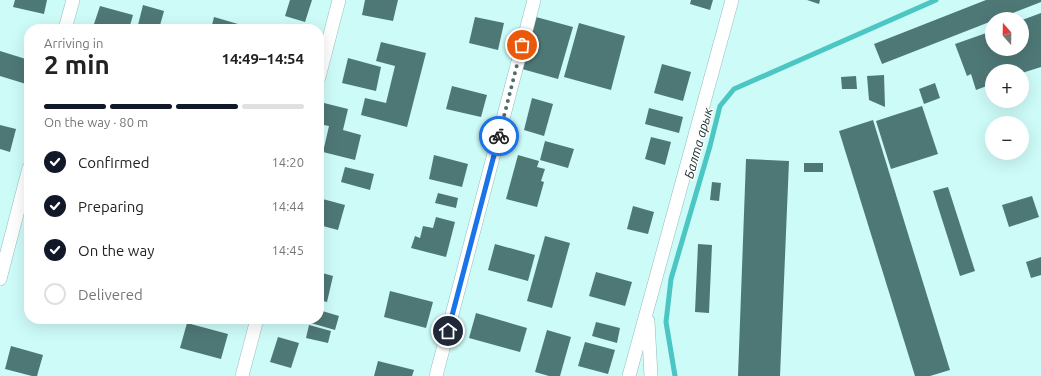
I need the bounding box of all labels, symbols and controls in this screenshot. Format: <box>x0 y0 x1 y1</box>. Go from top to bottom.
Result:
north arrow <box>985 12 1029 56</box>
map controls <box>985 12 1029 160</box>
pin <box>505 28 539 62</box>
icon: bag <box>511 34 533 56</box>
text: Arriving in <box>44 36 103 50</box>
text: 2 min <box>44 50 110 79</box>
text: 14:49–14:54 <box>221 50 304 67</box>
button: + <box>985 64 1029 108</box>
water label: Балта арык <box>681 106 715 180</box>
text: On the way · 80 m <box>44 115 148 129</box>
courier <box>479 116 519 156</box>
button: − <box>985 116 1029 160</box>
icon: bike <box>488 125 510 147</box>
icon: check <box>44 151 66 173</box>
text: Confirmed <box>78 154 150 171</box>
text: 14:20 <box>271 155 304 169</box>
icon: check <box>44 195 66 217</box>
text: Preparing <box>78 198 144 215</box>
text: 14:44 <box>271 199 304 213</box>
icon: check <box>44 239 66 261</box>
text: On the way <box>78 242 154 259</box>
text: 14:45 <box>271 243 304 257</box>
text: Delivered <box>78 286 143 303</box>
pin <box>431 314 465 348</box>
icon: home <box>437 320 459 342</box>

